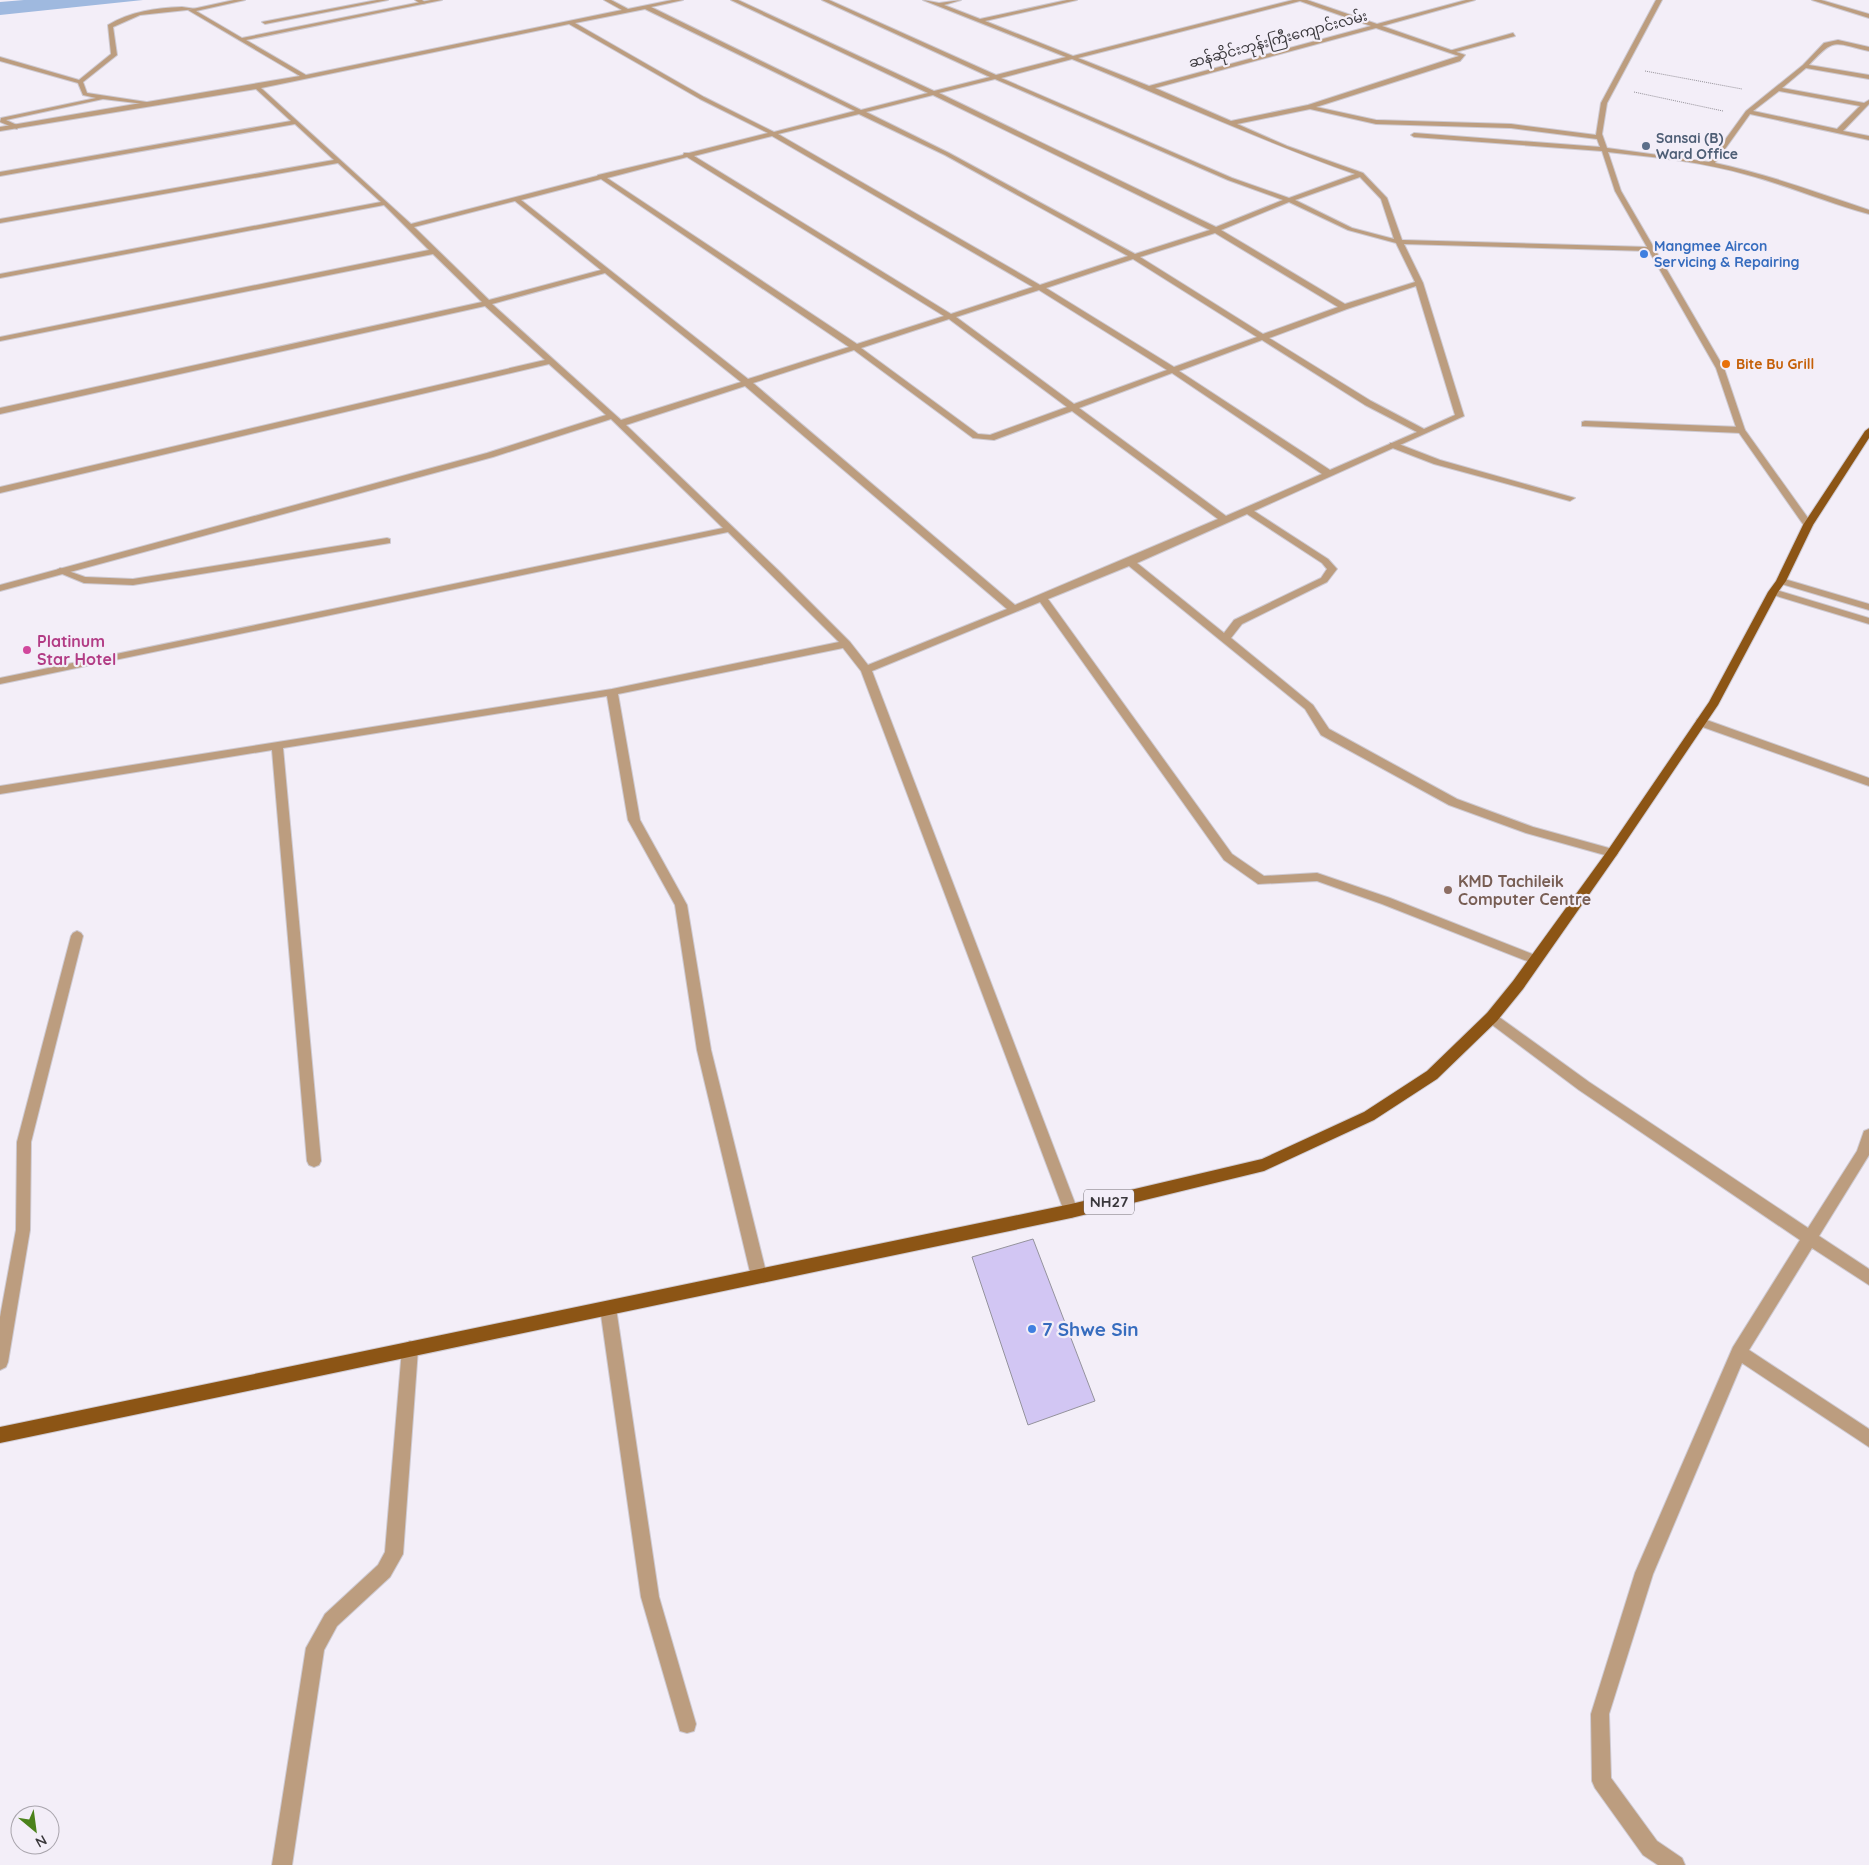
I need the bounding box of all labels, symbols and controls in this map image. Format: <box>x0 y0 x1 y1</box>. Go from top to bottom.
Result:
street label: ဆန်ဆိုင်းဘုန်းကြီးကျောင်းလမ်း <box>1186 6 1370 74</box>
place label: Sansai (B) Ward Office <box>1656 129 1738 163</box>
marker: Sansai (B) Ward Office <box>1640 140 1652 152</box>
place label: Mangmee Aircon Servicing & Repairing <box>1654 237 1800 271</box>
marker: Mangmee Aircon Servicing & Repairing <box>1638 248 1650 260</box>
place label: Bite Bu Grill <box>1736 355 1814 373</box>
marker: Bite Bu Grill <box>1720 358 1732 370</box>
place label: Platinum Star Hotel <box>37 631 116 669</box>
marker: Platinum Star Hotel <box>21 644 33 656</box>
place label: KMD Tachileik Computer Centre <box>1458 871 1591 909</box>
marker: KMD Tachileik Computer Centre <box>1442 884 1454 896</box>
road number: NH27 <box>1084 1190 1134 1214</box>
place label: 7 Shwe Sin <box>1042 1317 1139 1341</box>
marker: 7 Shwe Sin <box>1026 1323 1038 1335</box>
north arrow <box>10 1805 60 1855</box>
text: N <box>32 1831 50 1852</box>

